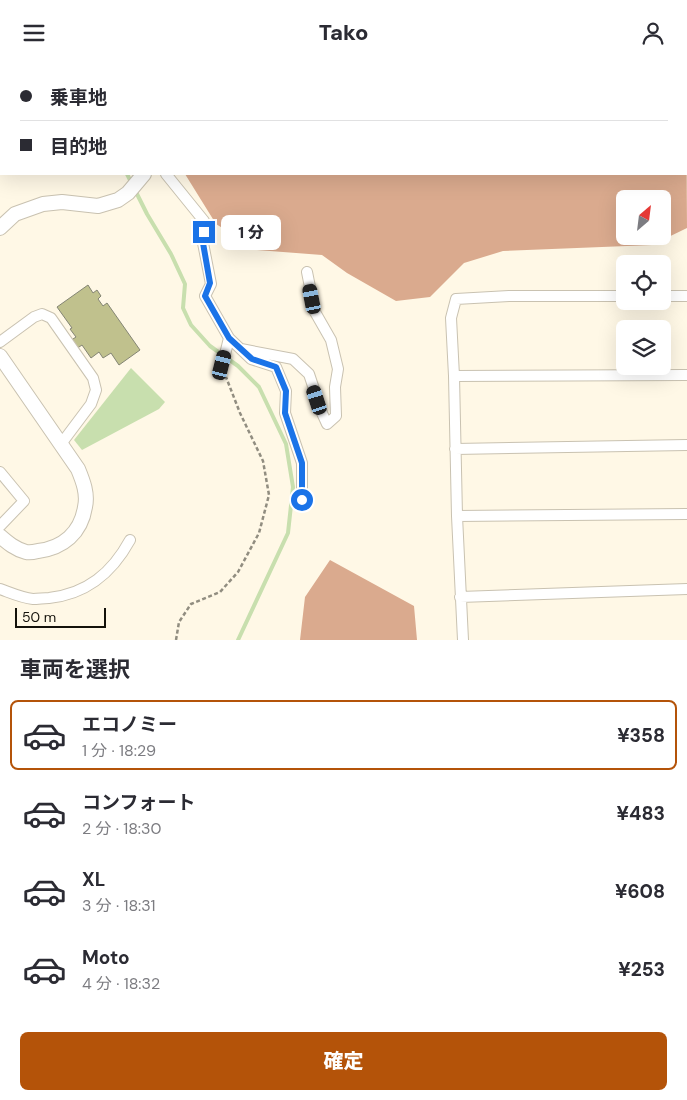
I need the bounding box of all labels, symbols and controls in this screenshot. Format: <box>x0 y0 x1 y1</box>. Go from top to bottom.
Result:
text: Tako <box>319 18 368 47</box>
icon: menu <box>20 19 48 47</box>
icon: person <box>639 19 667 47</box>
text: 乗車地 <box>50 85 107 110</box>
text: 目的地 <box>50 134 107 159</box>
north arrow <box>616 190 671 245</box>
map controls <box>616 190 671 375</box>
callout: 1 分 <box>222 215 282 249</box>
route end <box>193 221 215 243</box>
text: 1 分 <box>238 222 264 243</box>
button: locate <box>616 255 671 310</box>
car <box>301 283 322 315</box>
button: layers <box>616 320 671 375</box>
car <box>211 349 232 381</box>
car <box>305 383 328 417</box>
route start <box>291 489 313 511</box>
scale bar <box>15 605 106 628</box>
text: 50 m <box>22 608 56 626</box>
text: 車両を選択 <box>20 655 130 684</box>
text: エコノミー <box>82 712 177 737</box>
icon: car <box>22 713 67 758</box>
text: ¥358 <box>617 723 665 748</box>
text: 1 分 · 18:29 <box>82 740 156 761</box>
text: コンフォート <box>82 790 195 815</box>
icon: car <box>22 791 67 836</box>
text: ¥483 <box>617 801 665 826</box>
text: 2 分 · 18:30 <box>82 818 162 839</box>
text: XL <box>82 867 105 892</box>
icon: car <box>22 869 67 914</box>
text: ¥608 <box>615 879 665 904</box>
text: 3 分 · 18:31 <box>82 895 156 916</box>
text: Moto <box>82 945 130 970</box>
icon: car <box>22 947 67 992</box>
text: ¥253 <box>618 957 665 982</box>
text: 4 分 · 18:32 <box>82 973 160 994</box>
button: 確定 <box>20 1032 667 1090</box>

